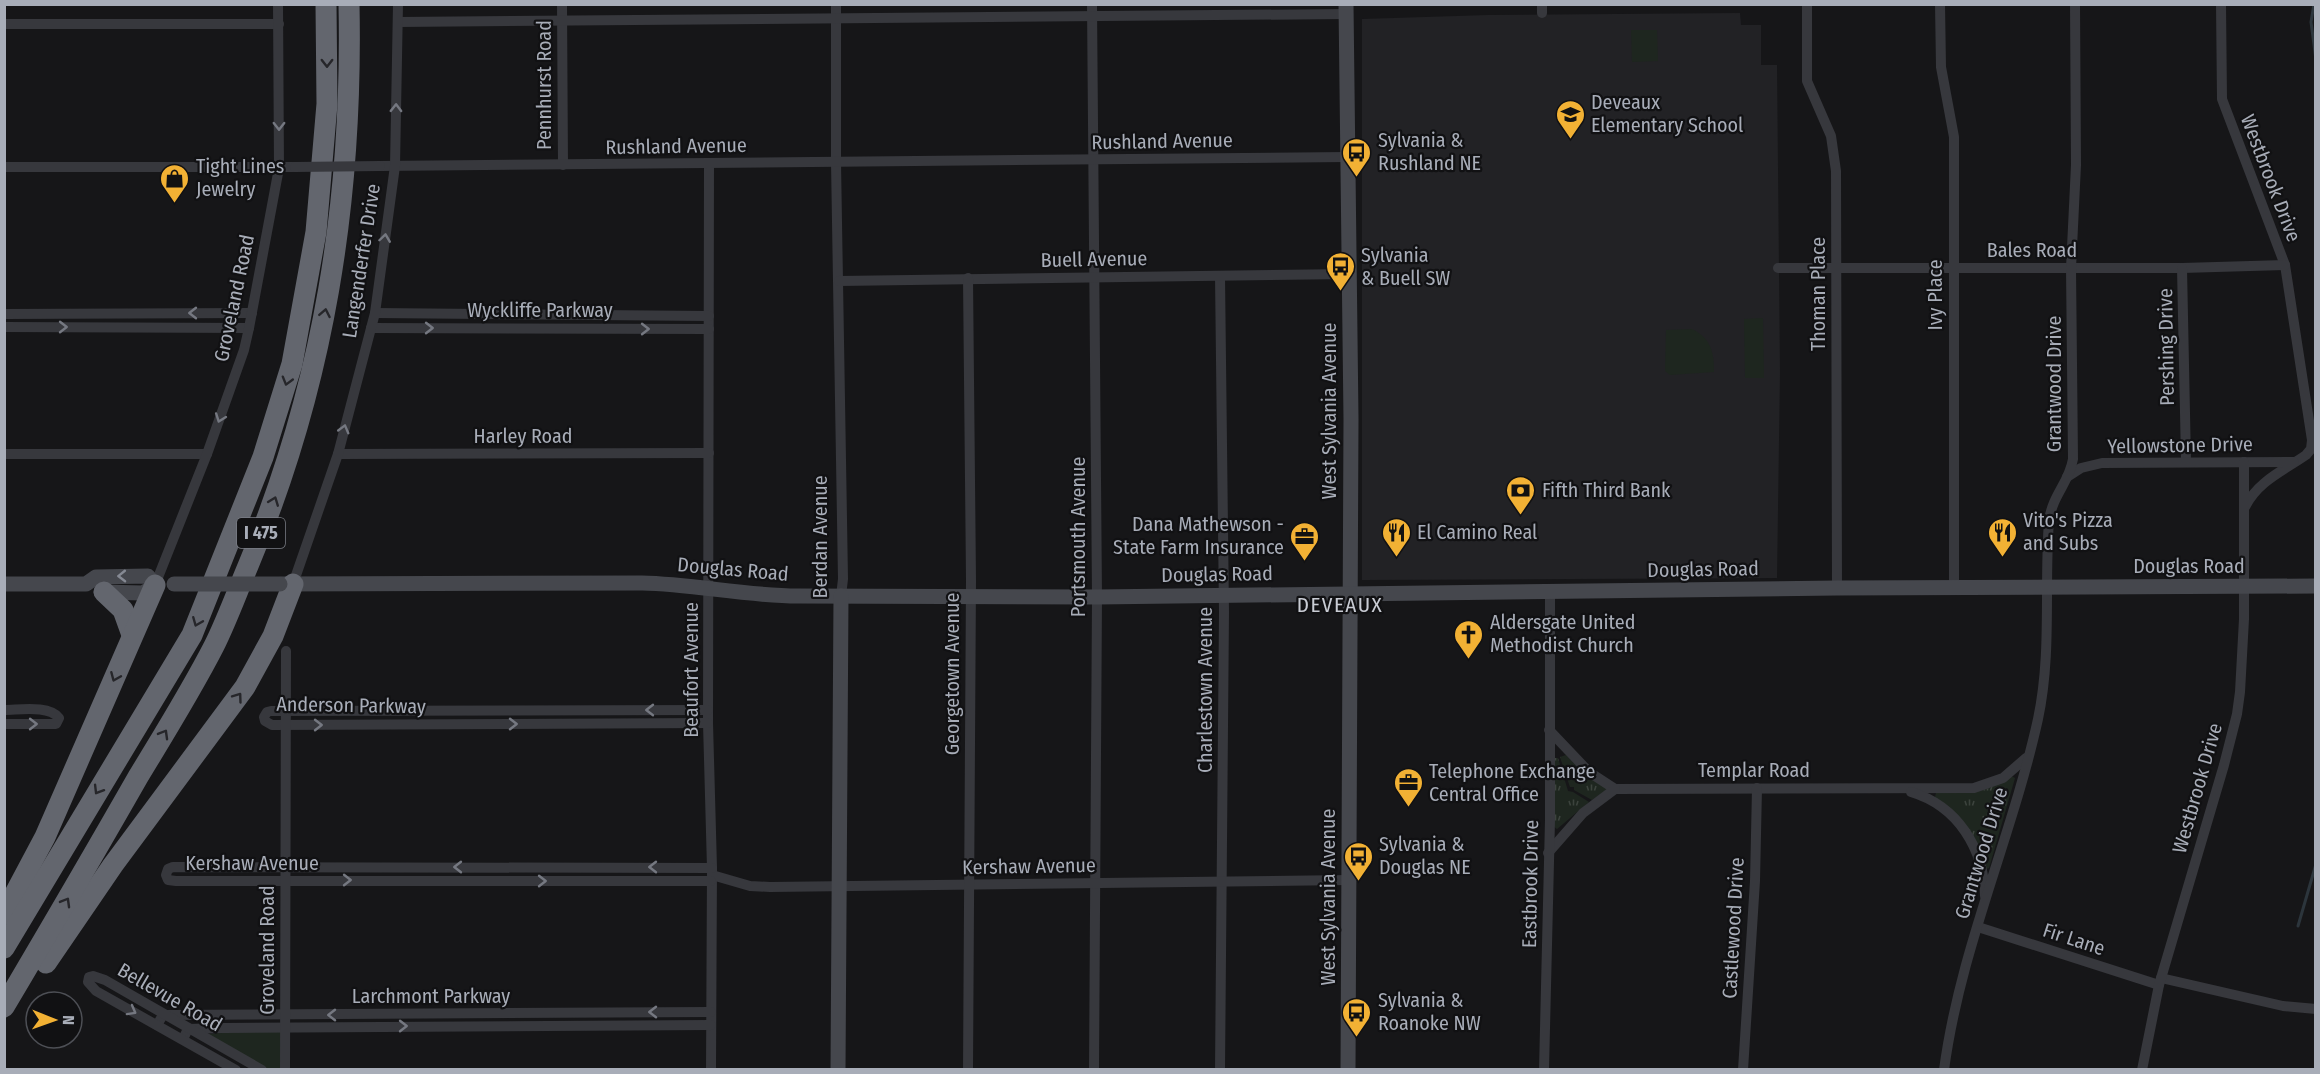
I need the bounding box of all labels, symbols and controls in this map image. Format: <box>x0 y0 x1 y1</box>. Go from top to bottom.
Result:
street label: Pennhurst Road <box>532 20 556 150</box>
one-way arrow <box>321 58 333 67</box>
place label: Deveaux Elementary School <box>1591 90 1743 137</box>
school or university icon: Deveaux Elementary School <box>1554 98 1586 140</box>
one-way arrow <box>390 103 403 112</box>
street label: Westbrook Drive <box>2236 111 2306 245</box>
one-way arrow <box>273 121 285 130</box>
street label: Rushland Avenue <box>1091 128 1233 154</box>
place label: Sylvania & Rushland NE <box>1378 128 1481 175</box>
street label: Rushland Avenue <box>605 133 747 159</box>
bus stop icon: Sylvania & Rushland NE <box>1341 136 1373 178</box>
place label: Tight Lines Jewelry <box>196 154 284 201</box>
shop icon: Tight Lines Jewelry <box>159 162 191 204</box>
street label: Langenderfer Drive <box>337 182 385 340</box>
street label: Groveland Road <box>209 232 259 364</box>
one-way arrow <box>378 234 391 243</box>
street label: Thoman Place <box>1806 237 1830 351</box>
street label: Bales Road <box>1987 238 2077 262</box>
place label: Sylvania & Buell SW <box>1361 243 1450 290</box>
street label: Buell Avenue <box>1040 246 1148 272</box>
bus stop icon: Sylvania & Buell SW <box>1324 250 1356 292</box>
street label: Ivy Place <box>1923 259 1947 331</box>
street label: Pershing Drive <box>2153 288 2179 406</box>
street label: Wyckliffe Parkway <box>467 298 613 322</box>
one-way arrow <box>189 307 198 319</box>
one-way arrow <box>318 308 331 318</box>
street label: Grantwood Drive <box>2042 316 2066 452</box>
one-way arrow <box>58 321 67 333</box>
one-way arrow <box>425 322 434 334</box>
one-way arrow <box>641 323 650 335</box>
street label: West Sylvania Avenue <box>1317 323 1341 499</box>
one-way arrow <box>282 375 294 386</box>
one-way arrow <box>214 412 227 423</box>
one-way arrow <box>337 424 350 434</box>
street label: Harley Road <box>474 424 572 448</box>
street label: Yellowstone Drive <box>2107 432 2253 458</box>
street label: Portsmouth Avenue <box>1066 457 1090 617</box>
bank icon: Fifth Third Bank <box>1505 474 1537 516</box>
street label: Berdan Avenue <box>808 475 832 599</box>
place label: Fifth Third Bank <box>1542 478 1671 502</box>
one-way arrow <box>266 496 279 507</box>
place label: Vito's Pizza and Subs <box>2023 508 2113 555</box>
place label: Dana Mathewson - State Farm Insurance <box>1113 512 1284 559</box>
restaurant icon: El Camino Real <box>1380 516 1412 558</box>
restaurant icon: Vito's Pizza and Subs <box>1986 516 2018 558</box>
road number: I 475 <box>237 518 285 548</box>
office icon: Dana Mathewson - State Farm Insurance <box>1289 520 1321 562</box>
place label: El Camino Real <box>1417 520 1537 544</box>
street label: Douglas Road <box>676 552 790 586</box>
street label: Douglas Road <box>2133 554 2245 578</box>
street label: Douglas Road <box>1647 556 1759 582</box>
street label: Douglas Road <box>1161 561 1273 587</box>
one-way arrow <box>117 570 126 582</box>
district label: DEVEAUX <box>1297 592 1383 618</box>
street label: Georgetown Avenue <box>940 593 964 755</box>
street label: Beaufort Avenue <box>679 602 703 738</box>
street label: Charlestown Avenue <box>1193 607 1217 773</box>
place label: Aldersgate United Methodist Church <box>1490 610 1635 657</box>
one-way arrow <box>192 616 204 627</box>
church icon: Aldersgate United Methodist Church <box>1453 618 1485 660</box>
one-way arrow <box>110 670 122 681</box>
one-way arrow <box>231 692 242 703</box>
street label: Anderson Parkway <box>276 692 426 718</box>
one-way arrow <box>645 704 654 716</box>
one-way arrow <box>29 718 38 730</box>
one-way arrow <box>509 718 518 730</box>
one-way arrow <box>314 719 323 731</box>
street label: Westbrook Drive <box>2167 720 2227 856</box>
one-way arrow <box>157 730 168 740</box>
street label: Templar Road <box>1698 758 1810 782</box>
place label: Telephone Exchange Central Office <box>1429 759 1595 806</box>
office icon: Telephone Exchange Central Office <box>1392 766 1424 808</box>
one-way arrow <box>94 784 106 794</box>
street label: Grantwood Drive <box>1950 784 2012 922</box>
street label: West Sylvania Avenue <box>1316 809 1340 985</box>
street label: Eastbrook Drive <box>1517 820 1543 948</box>
place label: Sylvania & Douglas NE <box>1379 832 1471 879</box>
bus stop icon: Sylvania & Douglas NE <box>1342 840 1374 882</box>
street label: Kershaw Avenue <box>185 851 319 875</box>
street label: Kershaw Avenue <box>962 853 1096 879</box>
street label: Castlewood Drive <box>1717 857 1749 999</box>
one-way arrow <box>454 861 463 873</box>
one-way arrow <box>649 861 658 873</box>
one-way arrow <box>342 874 351 886</box>
one-way arrow <box>537 875 546 887</box>
street label: Groveland Road <box>255 885 279 1015</box>
one-way arrow <box>58 898 70 908</box>
street label: Fir Lane <box>2040 918 2108 960</box>
street label: Bellevue Road <box>114 957 226 1037</box>
street label: Larchmont Parkway <box>352 984 510 1008</box>
place label: Sylvania & Roanoke NW <box>1378 988 1481 1035</box>
north arrow <box>24 990 84 1050</box>
bus stop icon: Sylvania & Roanoke NW <box>1341 996 1373 1038</box>
one-way arrow <box>126 1003 136 1015</box>
one-way arrow <box>648 1006 657 1018</box>
one-way arrow <box>327 1009 336 1021</box>
text: N <box>59 1015 78 1025</box>
one-way arrow <box>398 1020 407 1032</box>

